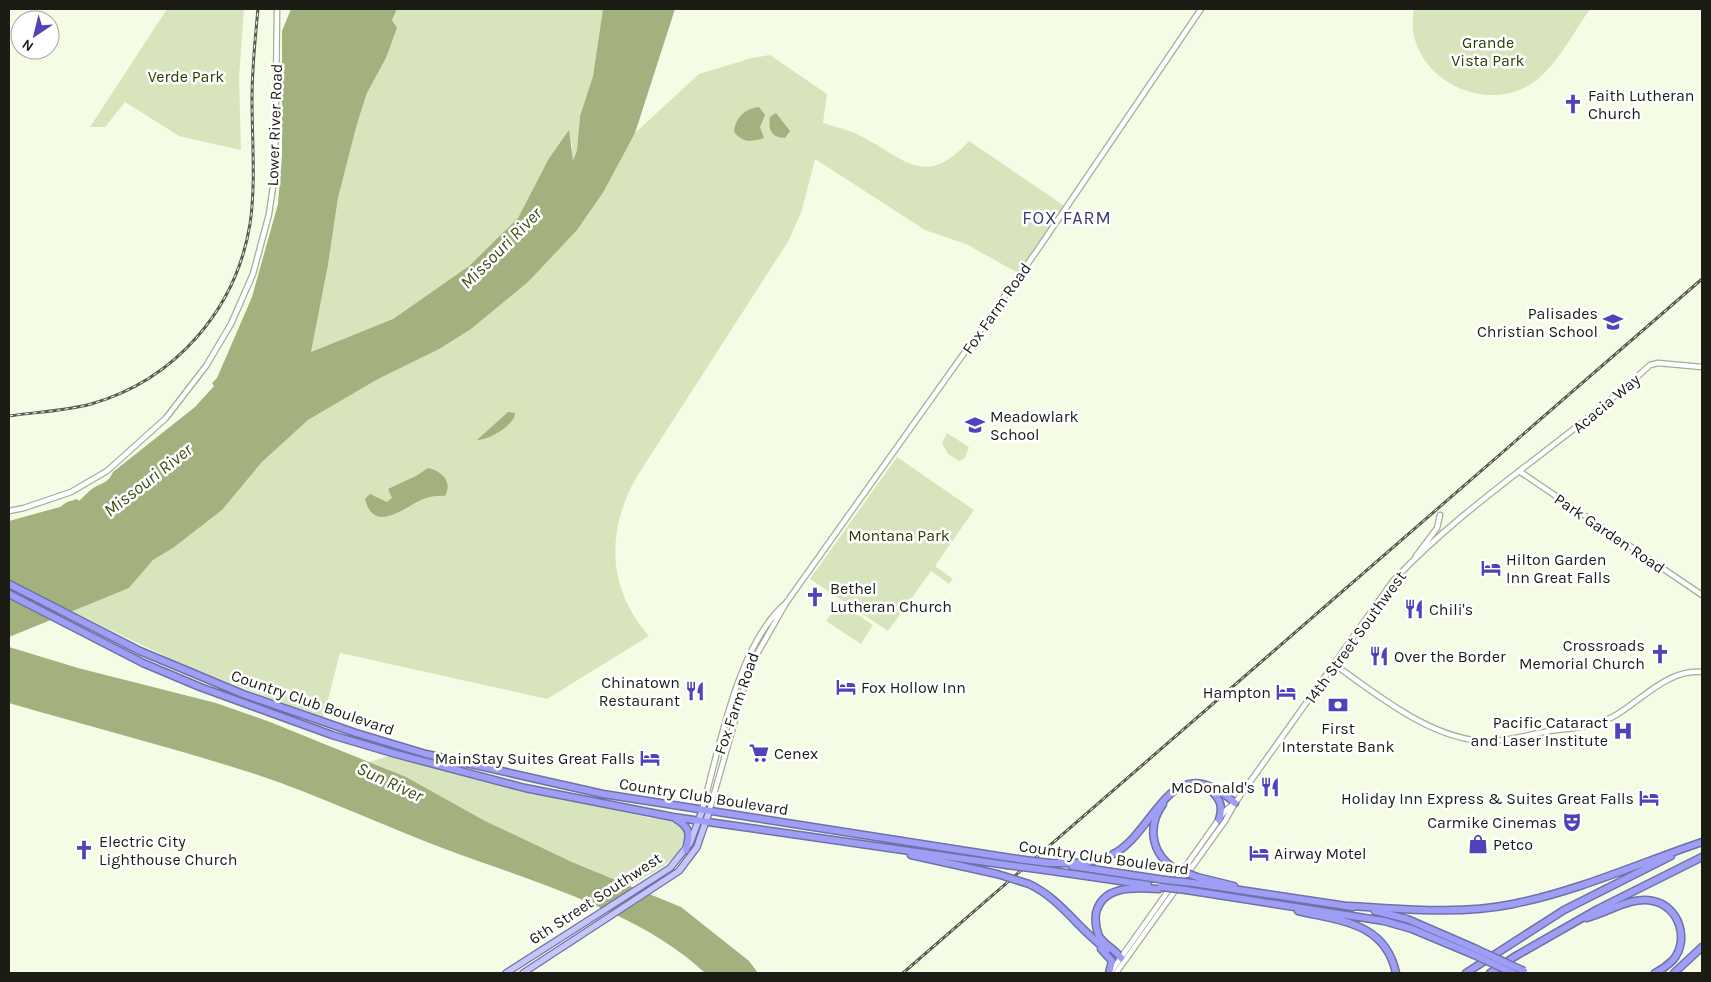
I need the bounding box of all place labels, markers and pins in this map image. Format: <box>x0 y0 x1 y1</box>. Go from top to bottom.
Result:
place label: Faith Lutheran Church <box>1588 86 1694 123</box>
church icon: Faith Lutheran Church <box>1562 93 1584 115</box>
place label: Palisades Christian School <box>1477 304 1598 341</box>
school or university icon: Palisades Christian School <box>1602 311 1624 333</box>
place label: Meadowlark School <box>990 407 1078 444</box>
school or university icon: Meadowlark School <box>964 414 986 436</box>
place label: Hilton Garden Inn Great Falls <box>1506 550 1611 587</box>
hotel icon: Hilton Garden Inn Great Falls <box>1480 557 1502 579</box>
place label: Bethel Lutheran Church <box>830 579 952 616</box>
church icon: Bethel Lutheran Church <box>804 586 826 608</box>
restaurant icon: Chili's <box>1403 598 1425 620</box>
place label: Chili's <box>1429 600 1473 619</box>
place label: Crossroads Memorial Church <box>1519 636 1645 673</box>
church icon: Crossroads Memorial Church <box>1649 643 1671 665</box>
restaurant icon: Over the Border <box>1368 645 1390 667</box>
place label: Over the Border <box>1394 647 1506 666</box>
place label: Chinatown Restaurant <box>599 673 680 710</box>
hotel icon: Fox Hollow Inn <box>835 676 857 698</box>
place label: Fox Hollow Inn <box>861 678 966 697</box>
restaurant icon: Chinatown Restaurant <box>684 680 706 702</box>
hotel icon: Hampton <box>1275 681 1297 703</box>
place label: Hampton <box>1203 683 1271 702</box>
bank icon: First Interstate Bank <box>1327 694 1349 716</box>
place label: Pacific Cataract and Laser Institute <box>1470 713 1608 750</box>
place label: First Interstate Bank <box>1282 719 1394 756</box>
hospital icon: Pacific Cataract and Laser Institute <box>1612 720 1634 742</box>
supermarket icon: Cenex <box>748 742 770 764</box>
place label: Cenex <box>774 744 818 763</box>
hotel icon: MainStay Suites Great Falls <box>639 747 661 769</box>
place label: MainStay Suites Great Falls <box>435 749 635 768</box>
restaurant icon: McDonald's <box>1259 776 1281 798</box>
place label: McDonald's <box>1171 778 1255 797</box>
hotel icon: Holiday Inn Express & Suites Great Falls <box>1638 787 1660 809</box>
place label: Holiday Inn Express & Suites Great Falls <box>1341 789 1634 808</box>
theatre icon: Carmike Cinemas <box>1561 811 1583 833</box>
place label: Carmike Cinemas <box>1427 813 1557 832</box>
place label: Electric City Lighthouse Church <box>99 832 237 869</box>
shop icon: Petco <box>1467 833 1489 855</box>
place label: Petco <box>1493 835 1533 854</box>
church icon: Electric City Lighthouse Church <box>73 839 95 861</box>
hotel icon: Airway Motel <box>1248 842 1270 864</box>
place label: Airway Motel <box>1274 844 1366 863</box>

